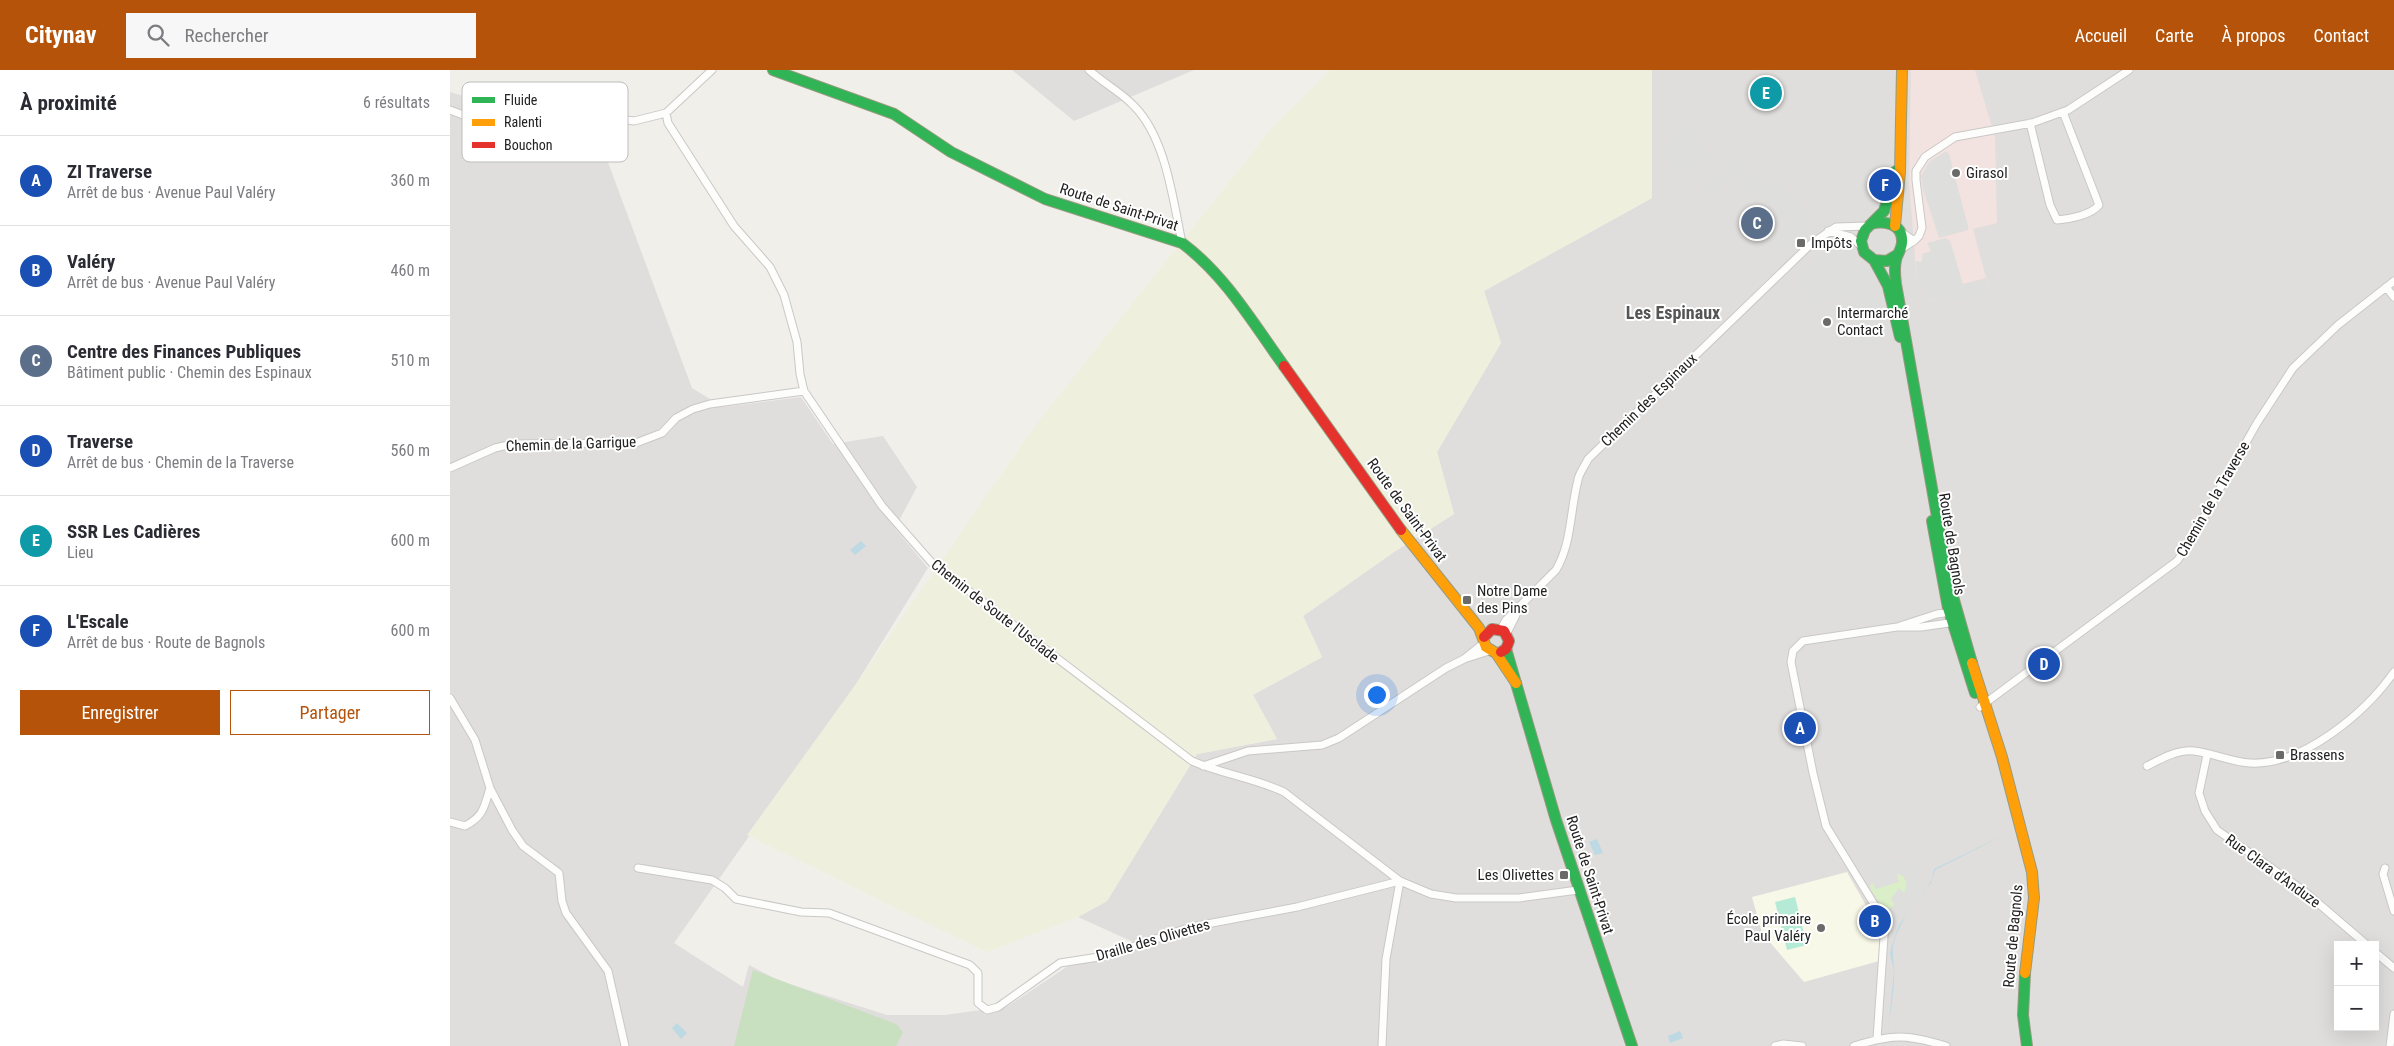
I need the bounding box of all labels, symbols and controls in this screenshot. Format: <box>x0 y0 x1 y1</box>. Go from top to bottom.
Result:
search box <box>126 13 476 58</box>
text: Citynav <box>25 21 96 49</box>
icon: search <box>144 21 172 49</box>
text: Rechercher <box>184 24 269 47</box>
text: Accueil <box>2075 25 2127 46</box>
text: Carte <box>2155 25 2194 46</box>
text: À propos <box>2222 25 2285 46</box>
text: Contact <box>2313 25 2369 46</box>
pin: E <box>1750 74 1782 112</box>
legend <box>462 82 628 162</box>
text: À proximité <box>20 91 117 115</box>
text: Fluide <box>504 92 538 108</box>
text: 6 résultats <box>363 93 430 112</box>
text: Ralenti <box>504 114 542 130</box>
text: Bouchon <box>504 137 552 153</box>
text: ZI Traverse <box>67 160 152 183</box>
place label: Girasol <box>1966 164 2008 182</box>
pin: F <box>1869 166 1901 204</box>
marker: Girasol <box>1950 167 1962 179</box>
text: A <box>31 171 41 190</box>
text: 360 m <box>391 171 430 190</box>
street label: Route de Saint-Privat <box>1057 179 1181 235</box>
text: Arrêt de bus · Avenue Paul Valéry <box>67 183 275 202</box>
pin: C <box>1741 204 1773 242</box>
place label: Impôts <box>1811 234 1852 252</box>
marker: Impôts <box>1795 237 1807 249</box>
text: Valéry <box>67 250 115 273</box>
text: B <box>32 261 40 280</box>
text: 460 m <box>391 261 430 280</box>
text: Arrêt de bus · Avenue Paul Valéry <box>67 273 275 292</box>
district label: Les Espinaux <box>1626 302 1720 323</box>
place label: Intermarché Contact <box>1837 304 1908 339</box>
marker: Intermarché Contact <box>1821 316 1833 328</box>
text: Centre des Finances Publiques <box>67 340 301 363</box>
street label: Chemin des Espinaux <box>1597 349 1701 450</box>
text: C <box>31 351 41 370</box>
text: 510 m <box>391 351 430 370</box>
text: Bâtiment public · Chemin des Espinaux <box>67 363 312 382</box>
text: Traverse <box>67 430 133 453</box>
street label: Chemin de la Garrigue <box>505 433 637 455</box>
street label: Chemin de la Traverse <box>2173 438 2253 560</box>
text: D <box>31 441 41 460</box>
text: 560 m <box>391 441 430 460</box>
text: Arrêt de bus · Chemin de la Traverse <box>67 453 294 472</box>
street label: Route de Saint-Privat <box>1363 455 1451 565</box>
street label: Route de Bagnols <box>1935 492 1969 597</box>
text: SSR Les Cadières <box>67 520 201 543</box>
text: E <box>32 531 40 550</box>
text: 600 m <box>391 531 430 550</box>
text: Lieu <box>67 543 94 562</box>
street label: Chemin de Soute l'Usclade <box>928 556 1062 666</box>
place label: Notre Dame des Pins <box>1477 582 1547 617</box>
marker: Notre Dame des Pins <box>1461 594 1473 606</box>
text: L'Escale <box>67 610 129 633</box>
text: F <box>32 621 40 640</box>
text: 600 m <box>391 621 430 640</box>
text: Arrêt de bus · Route de Bagnols <box>67 633 265 652</box>
pin: D <box>2028 645 2060 683</box>
your location <box>1364 682 1390 708</box>
button: Enregistrer <box>20 690 220 735</box>
button: Partager <box>230 690 430 735</box>
pin: A <box>1784 709 1816 747</box>
place label: Brassens <box>2290 746 2345 764</box>
marker: Brassens <box>2274 749 2286 761</box>
street label: Route de Saint-Privat <box>1562 813 1618 937</box>
street label: Rue Clara d'Anduze <box>2222 831 2324 911</box>
place label: Les Olivettes <box>1478 866 1554 884</box>
marker: Les Olivettes <box>1558 869 1570 881</box>
street label: Route de Bagnols <box>2000 884 2026 988</box>
pin: B <box>1859 902 1891 940</box>
place label: École primaire Paul Valéry <box>1727 910 1811 945</box>
street label: Draille des Olivettes <box>1094 915 1212 965</box>
marker: École primaire Paul Valéry <box>1815 922 1827 934</box>
map controls <box>2334 941 2379 1031</box>
button: + <box>2334 941 2379 986</box>
button: − <box>2334 986 2379 1031</box>

